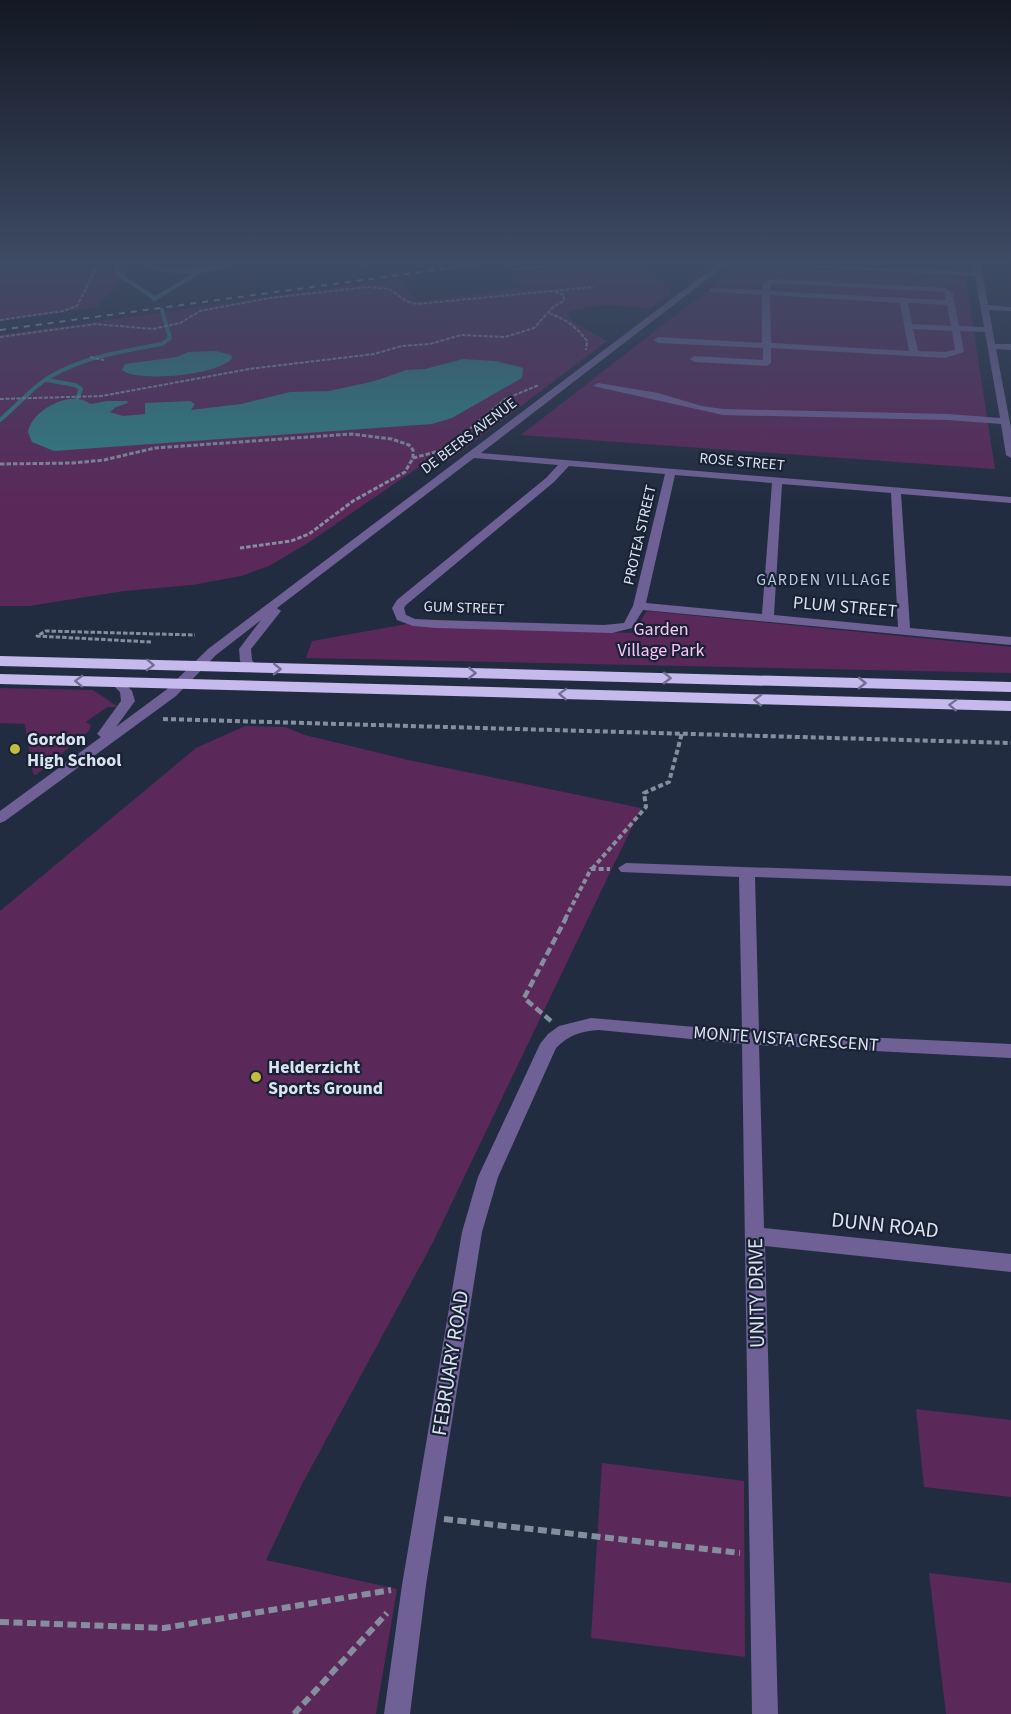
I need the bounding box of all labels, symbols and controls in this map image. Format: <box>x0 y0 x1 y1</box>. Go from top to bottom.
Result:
street label: DE BEERS AVENUE <box>417 393 521 479</box>
street label: ROSE STREET <box>698 448 786 476</box>
street label: PROTEA STREET <box>618 483 662 587</box>
district label: GARDEN VILLAGE <box>756 569 892 591</box>
street label: PLUM STREET <box>792 590 898 624</box>
street label: GUM STREET <box>423 596 505 620</box>
park label: Garden Village Park <box>618 617 705 663</box>
one-way arrow <box>145 659 154 671</box>
one-way arrow <box>272 662 281 675</box>
one-way arrow <box>467 667 476 680</box>
one-way arrow <box>662 672 671 684</box>
one-way arrow <box>74 675 83 688</box>
one-way arrow <box>857 677 866 689</box>
one-way arrow <box>558 688 567 701</box>
one-way arrow <box>753 693 762 706</box>
one-way arrow <box>948 699 957 711</box>
place label: Gordon High School <box>27 727 121 773</box>
marker: Gordon High School <box>8 742 22 756</box>
street label: MONTE VISTA CRESCENT <box>693 1020 880 1058</box>
place label: Helderzicht Sports Ground <box>268 1055 383 1101</box>
marker: Helderzicht Sports Ground <box>249 1070 263 1084</box>
street label: DUNN ROAD <box>830 1204 940 1246</box>
street label: UNITY DRIVE <box>740 1238 772 1348</box>
street label: FEBRUARY ROAD <box>424 1288 476 1438</box>

